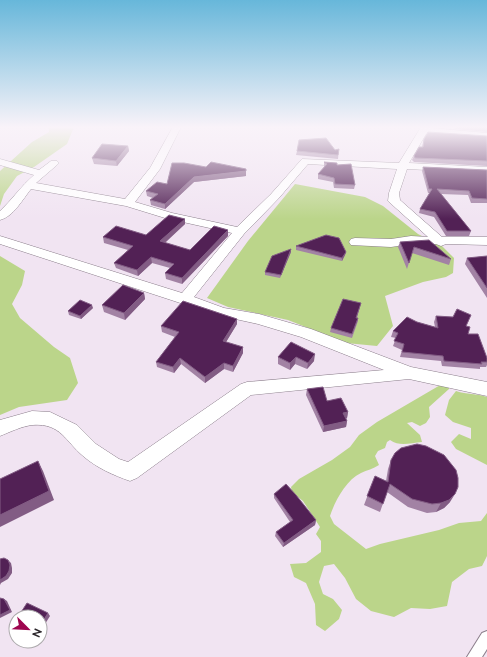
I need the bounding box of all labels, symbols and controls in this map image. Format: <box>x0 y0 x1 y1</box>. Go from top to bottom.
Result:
north arrow <box>8 609 48 649</box>
text: N <box>29 626 44 639</box>

